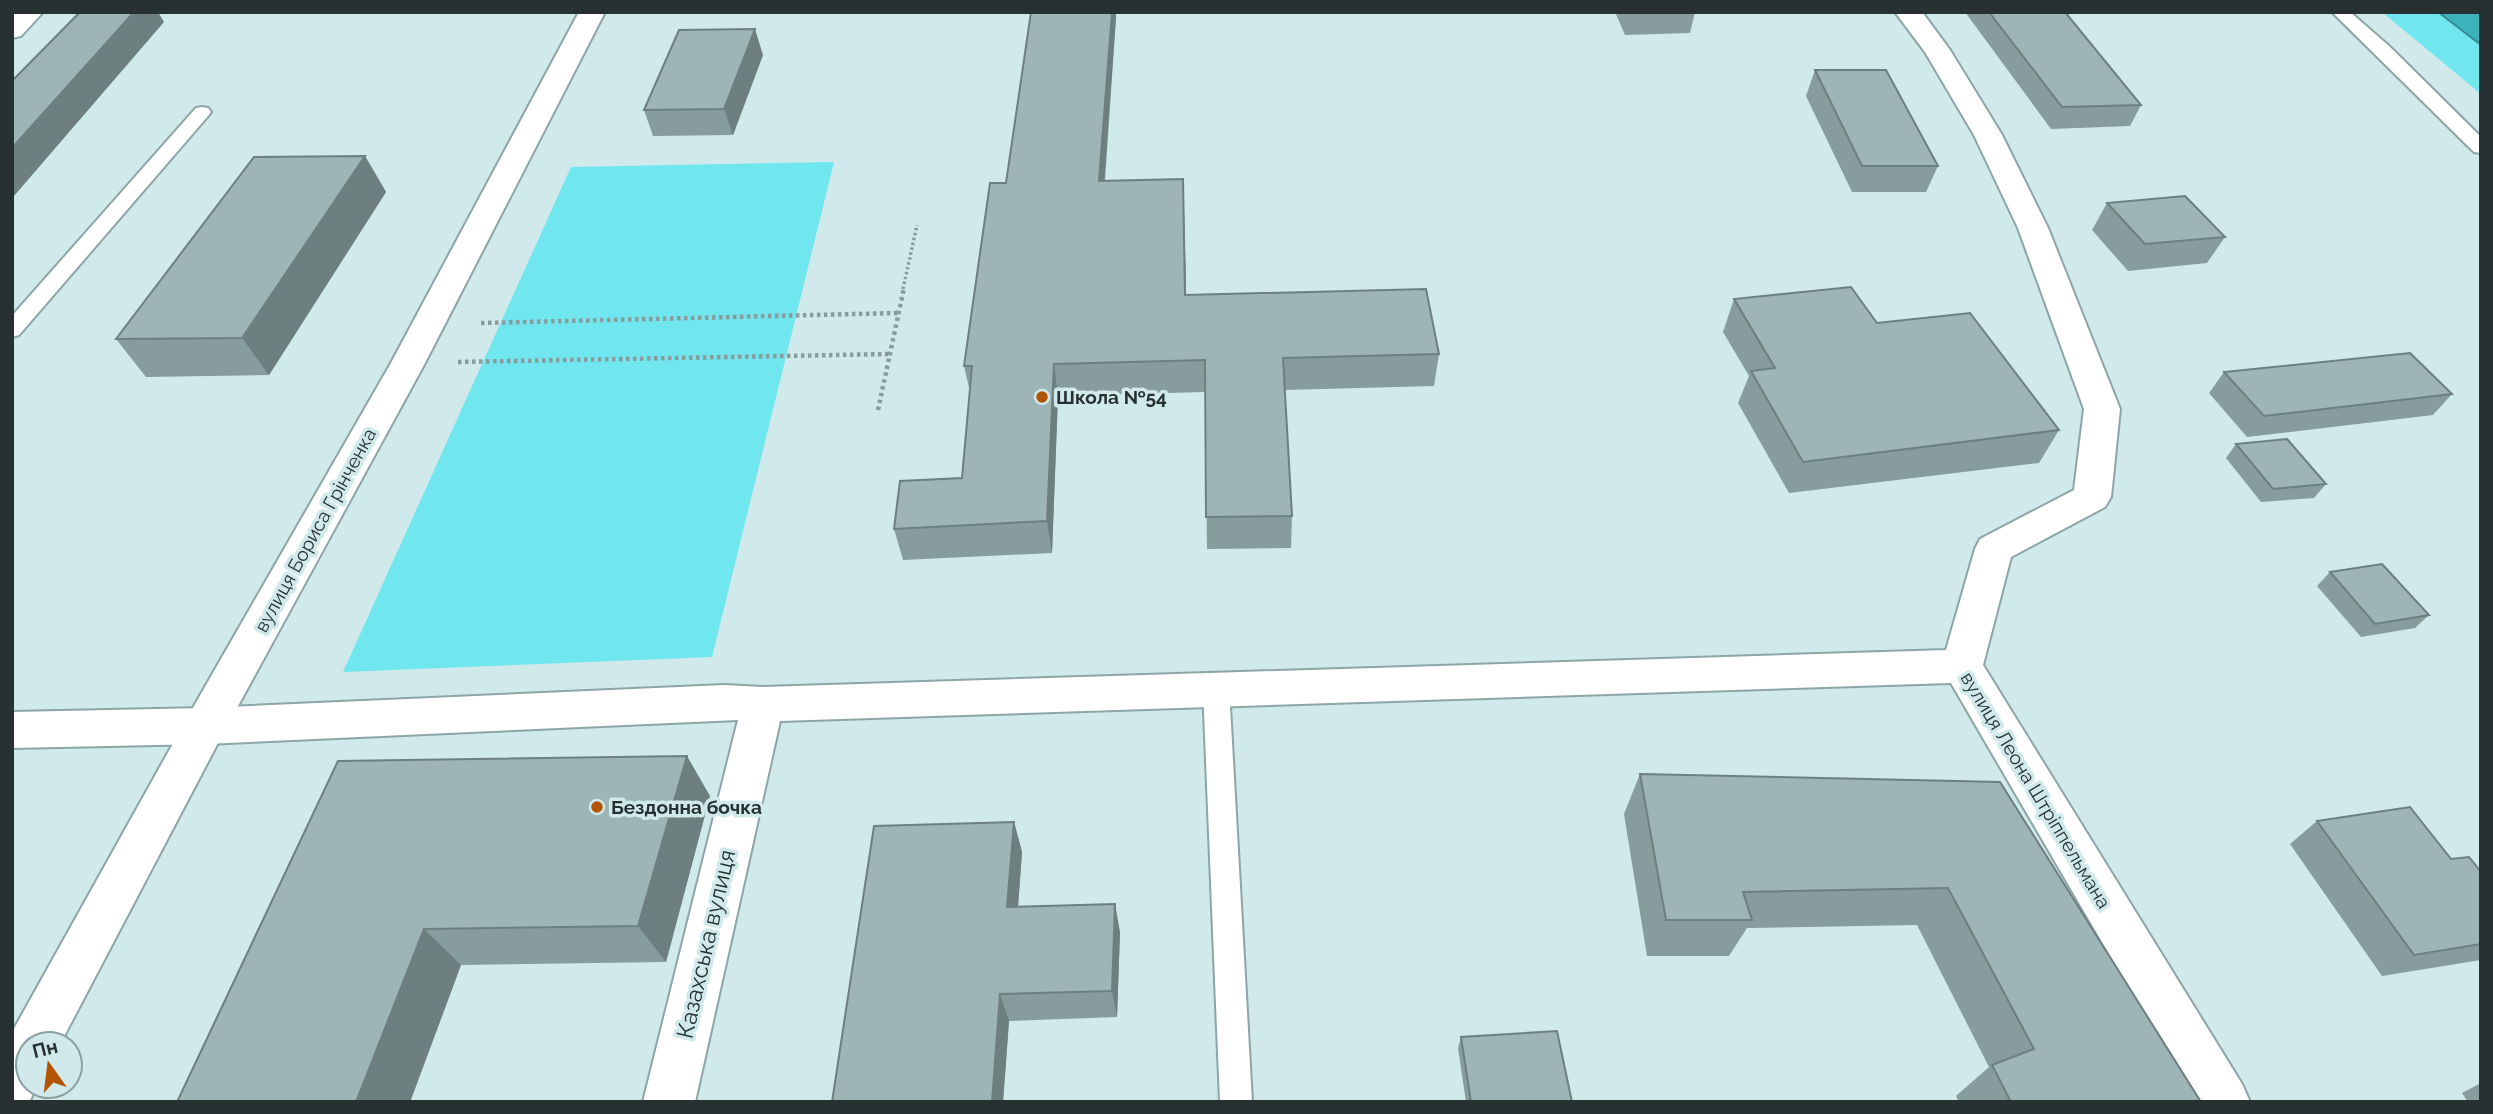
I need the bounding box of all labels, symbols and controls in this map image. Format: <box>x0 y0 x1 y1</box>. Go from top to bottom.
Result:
place label: Школа №54 <box>1056 386 1167 408</box>
marker: Школа №54 <box>1034 389 1050 405</box>
street label: вулиця Бориса Грінченка <box>250 424 380 636</box>
street label: вулиця Леона Штріппельмана <box>1957 668 2115 912</box>
place label: Бездонна бочка <box>611 796 762 818</box>
marker: Бездонна бочка <box>589 799 605 815</box>
street label: Казахська вулиця <box>671 847 740 1041</box>
north arrow <box>14 1030 84 1100</box>
text: Пн <box>30 1035 60 1062</box>

